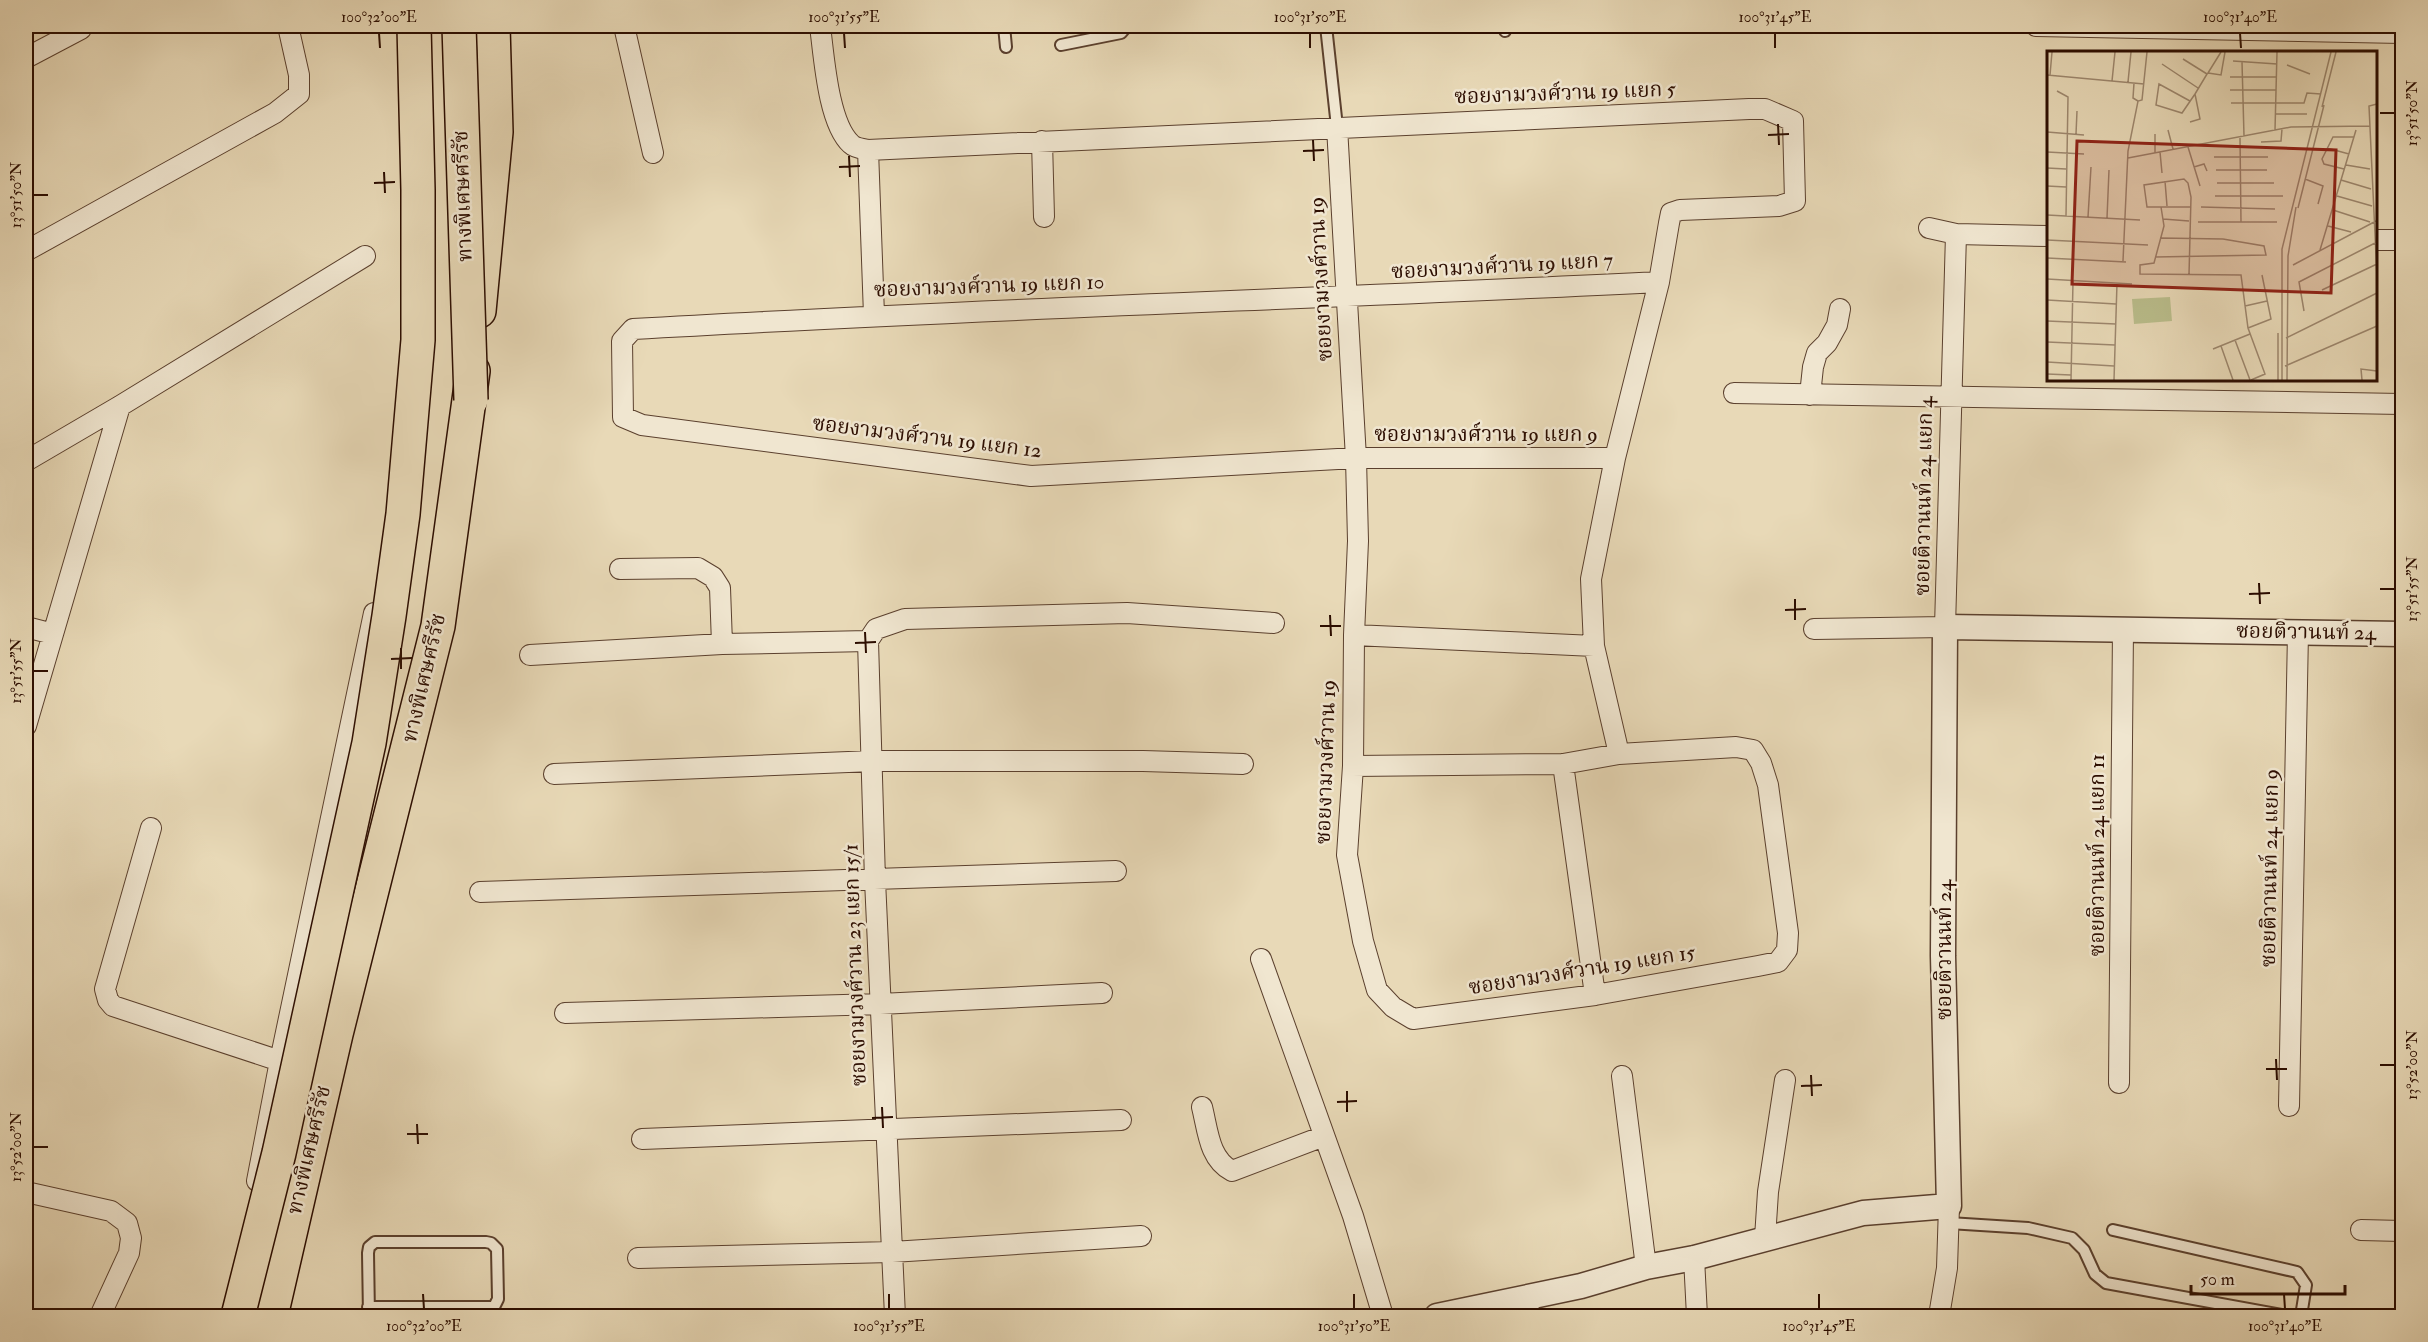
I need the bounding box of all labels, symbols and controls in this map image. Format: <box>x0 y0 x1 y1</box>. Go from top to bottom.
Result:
text: 100°32'00"E <box>341 8 417 27</box>
text: 100°31'55"E <box>808 8 880 27</box>
text: 100°31'50"E <box>1274 8 1346 27</box>
text: 100°31'45"E <box>1739 8 1812 27</box>
text: 100°31'40"E <box>2203 8 2277 27</box>
inset map <box>2047 51 2377 381</box>
street label: ซอยงามวงศ์วาน 19 แยก 5 <box>1454 76 1677 110</box>
text: 13°51'50"N <box>2403 79 2422 146</box>
street label: ทางพิเศษศรีรัช <box>447 130 479 262</box>
text: 13°51'50"N <box>7 161 26 228</box>
street label: ซอยงามวงศ์วาน 19 <box>1303 196 1339 362</box>
street label: ซอยงามวงศ์วาน 19 แยก 7 <box>1390 247 1614 285</box>
street label: ซอยงามวงศ์วาน 19 แยก 10 <box>873 268 1105 304</box>
street label: ซอยติวานนท์ 24 แยก 4 <box>1909 395 1939 596</box>
street label: ซอยงามวงศ์วาน 19 แยก 12 <box>811 410 1043 464</box>
street label: ซอยงามวงศ์วาน 19 แยก 9 <box>1374 421 1598 448</box>
text: 13°51'55"N <box>2403 556 2422 622</box>
street label: ทางพิเศษศรีรัช <box>396 611 452 745</box>
street label: ซอยติวานนท์ 24 <box>2236 617 2378 647</box>
text: 13°51'55"N <box>7 638 26 704</box>
street label: ซอยงามวงศ์วาน 19 <box>1310 679 1342 845</box>
street label: ซอยติวานนท์ 24 แยก 11 <box>2084 754 2111 956</box>
street label: ซอยติวานนท์ 24 แยก 9 <box>2255 769 2285 967</box>
street label: ซอยงามวงศ์วาน 23 แยก 15/1 <box>837 843 873 1087</box>
street label: ซอยติวานนท์ 24 <box>1931 878 1958 1020</box>
street label: ซอยงามวงศ์วาน 19 แยก 15 <box>1467 939 1698 1001</box>
text: 13°52'00"N <box>2403 1030 2422 1100</box>
street label: ทางพิเศษศรีรัช <box>281 1083 337 1217</box>
text: 13°52'00"N <box>7 1112 26 1182</box>
scale bar <box>2191 1258 2346 1296</box>
text: 50 m <box>2200 1268 2235 1291</box>
text: 100°32'00"E <box>386 1317 462 1336</box>
text: 100°31'55"E <box>853 1317 925 1336</box>
text: 100°31'50"E <box>1318 1317 1390 1336</box>
text: 100°31'45"E <box>1783 1317 1856 1336</box>
text: 100°31'40"E <box>2248 1317 2322 1336</box>

